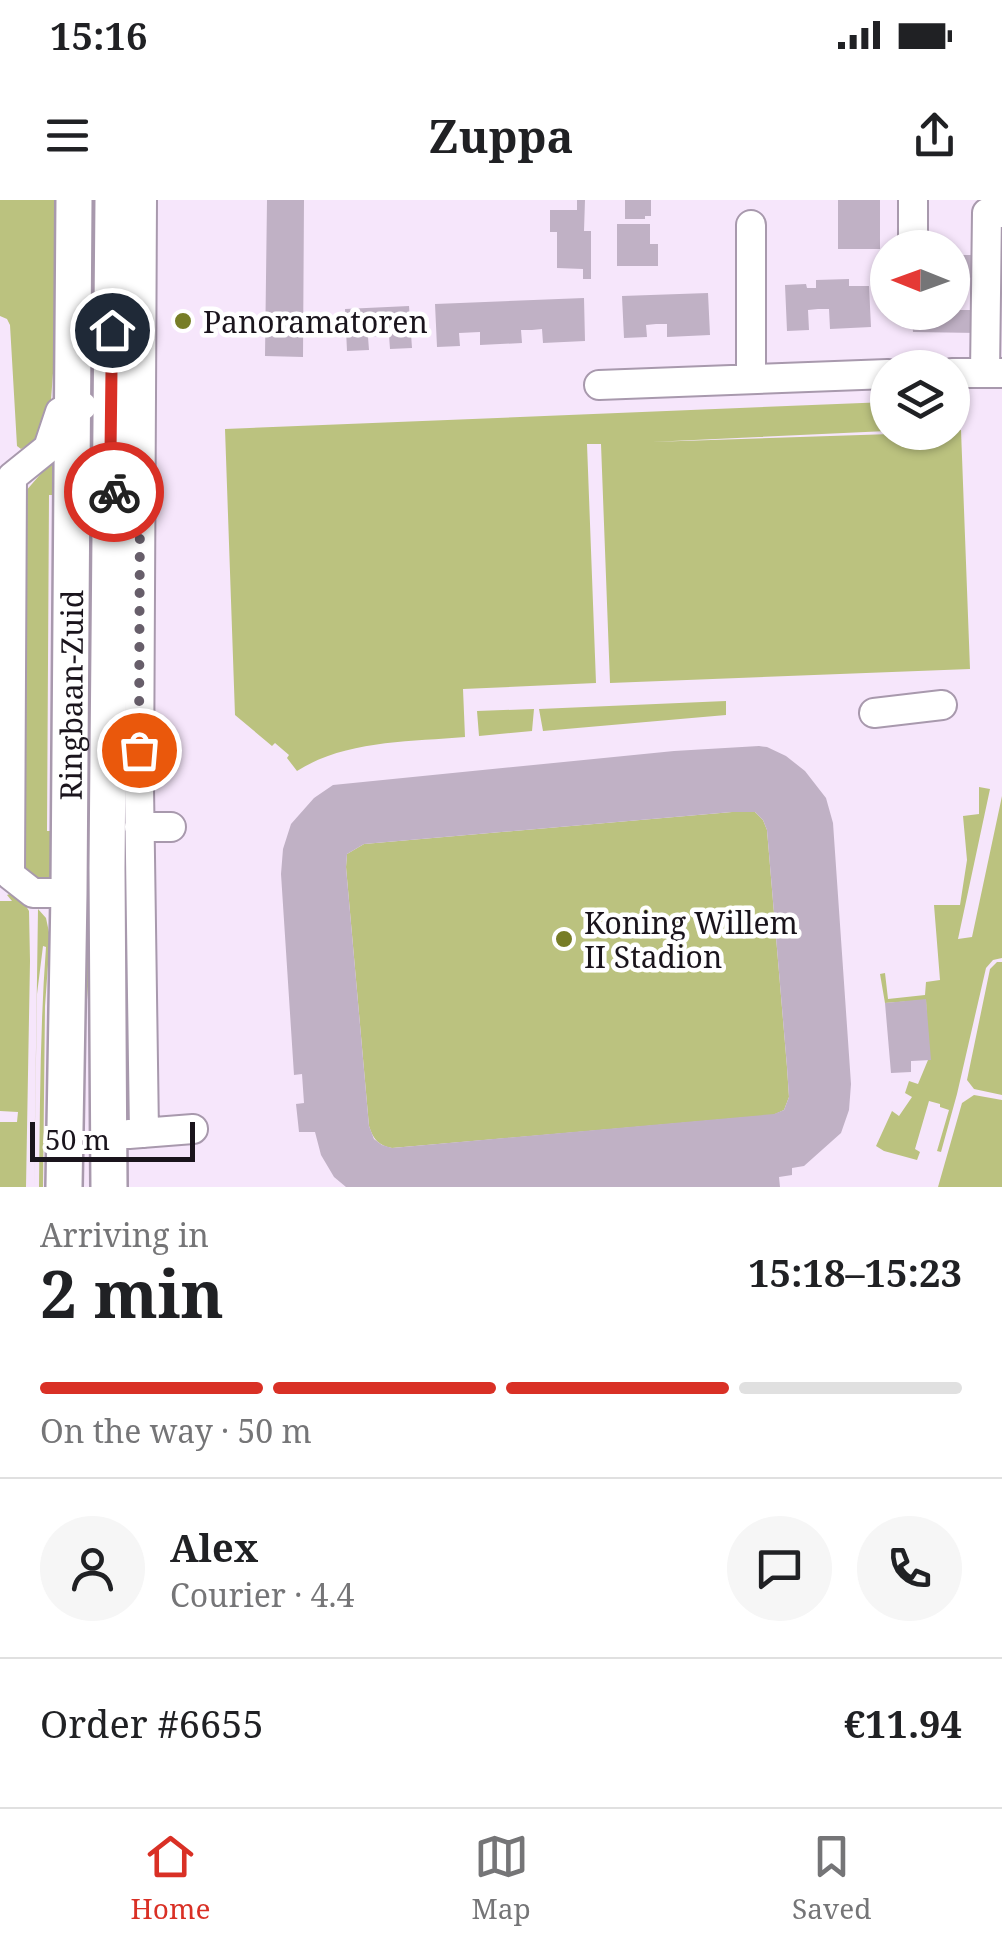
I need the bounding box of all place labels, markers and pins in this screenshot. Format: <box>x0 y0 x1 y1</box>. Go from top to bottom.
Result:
pin <box>70 288 155 373</box>
place label: Panoramatoren <box>203 301 428 342</box>
marker: Panoramatoren <box>172 310 194 332</box>
pin <box>97 708 182 793</box>
place label: Koning Willem II Stadion <box>584 902 798 977</box>
marker: Koning Willem II Stadion <box>553 928 575 950</box>

